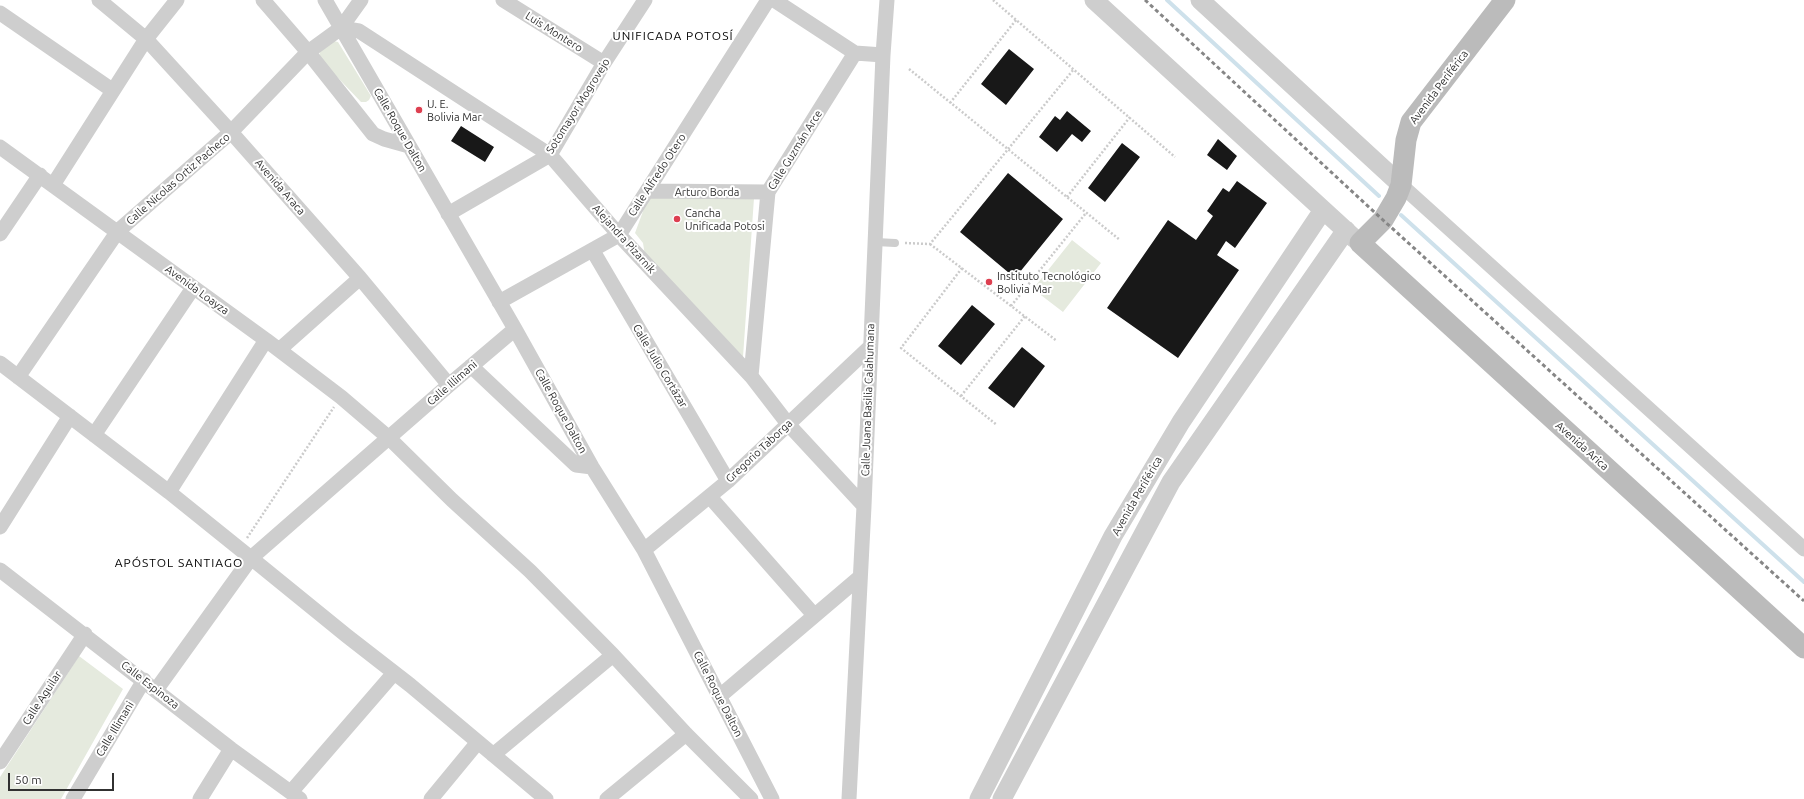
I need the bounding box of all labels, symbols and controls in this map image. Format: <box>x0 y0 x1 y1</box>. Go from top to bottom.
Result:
street label: Luis Montero <box>523 9 585 55</box>
district label: UNIFICADA POTOSÍ <box>613 29 733 43</box>
street label: Avenida Periférica <box>1407 47 1471 127</box>
street label: Sotomayor Mogrovejo <box>543 56 613 156</box>
street label: Calle Roque Dalton <box>371 86 429 174</box>
place label: U. E. Bolivia Mar <box>427 97 482 123</box>
marker: U. E. Bolivia Mar <box>414 105 424 115</box>
street label: Calle Guzmán Arce <box>765 108 825 192</box>
street label: Calle Nicolas Ortiz Pacheco <box>123 130 233 228</box>
street label: Calle Alfredo Otero <box>625 131 689 219</box>
street label: Avenida Araca <box>252 156 308 218</box>
street label: Arturo Borda <box>675 185 739 199</box>
street label: Alejandra Pizarnik <box>590 202 658 276</box>
place label: Cancha Unificada Potosi <box>685 206 765 232</box>
marker: Cancha Unificada Potosi <box>672 214 682 224</box>
street label: Avenida Loayza <box>163 262 231 318</box>
place label: Instituto Tecnológico Bolivia Mar <box>997 269 1101 295</box>
marker: Instituto Tecnológico Bolivia Mar <box>984 277 994 287</box>
street label: Calle Julio Cortázar <box>630 322 690 410</box>
street label: Calle Juana Basilia Calahumana <box>859 323 877 477</box>
street label: Calle Illimani <box>424 358 480 408</box>
street label: Calle Roque Dalton <box>532 366 590 456</box>
street label: Gregorio Taborga <box>723 417 795 485</box>
street label: Avenida Arica <box>1553 419 1611 473</box>
street label: Avenida Periférica <box>1109 454 1165 538</box>
district label: APÓSTOL SANTIAGO <box>115 556 243 570</box>
street label: Calle Roque Dalton <box>691 649 745 739</box>
street label: Calle Espinoza <box>118 658 182 712</box>
street label: Calle Aguilar <box>20 668 64 728</box>
street label: Calle Illimani <box>93 699 137 759</box>
scale bar <box>10 765 116 791</box>
text: 50 m <box>15 773 42 786</box>

